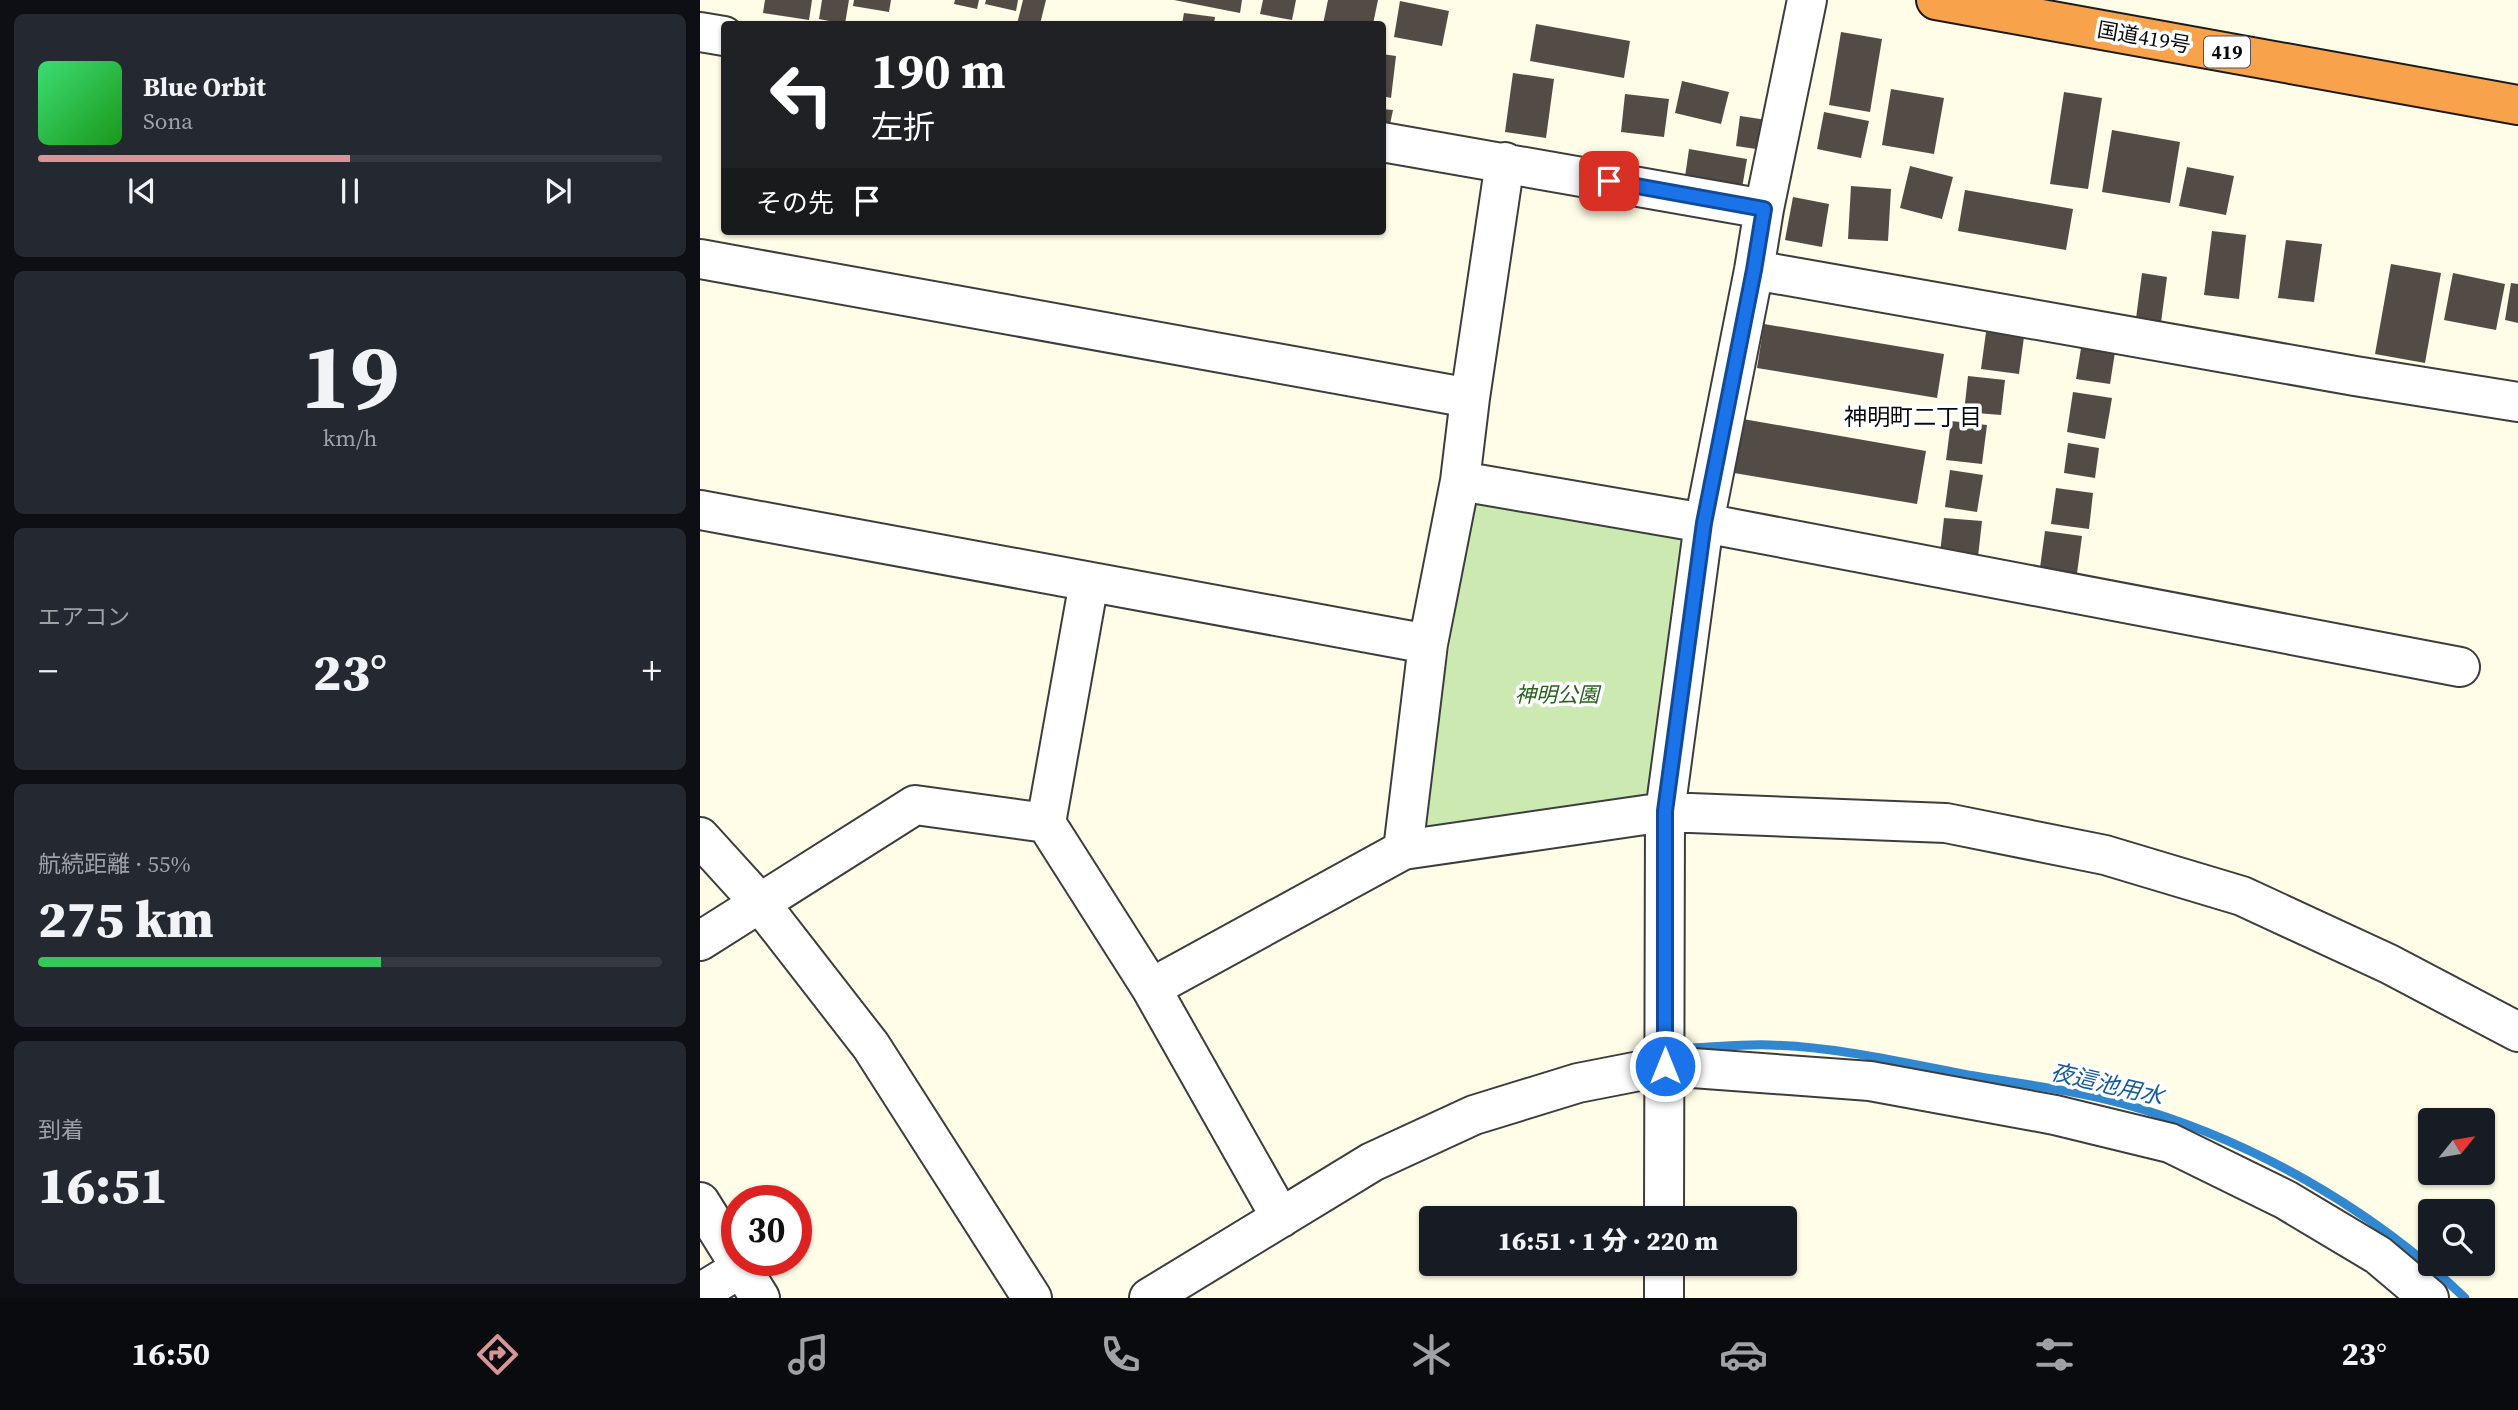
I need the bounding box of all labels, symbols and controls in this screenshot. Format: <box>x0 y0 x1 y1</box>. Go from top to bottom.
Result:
street label: 国道419号 <box>2095 15 2193 59</box>
road number: 419 <box>2204 36 2250 68</box>
text: 190 m <box>871 37 1006 104</box>
icon: left <box>756 49 847 140</box>
text: Blue Orbit <box>143 69 266 105</box>
text: Sona <box>143 105 193 137</box>
text: 左折 <box>871 105 935 149</box>
pin <box>1579 151 1639 211</box>
icon: arrive <box>1590 162 1628 200</box>
icon: previous <box>123 172 161 210</box>
icon: pause <box>331 172 369 210</box>
icon: next <box>539 172 577 210</box>
icon: arrive <box>848 182 886 220</box>
text: その先 <box>756 185 834 221</box>
text: 19 <box>301 314 399 438</box>
district label: 神明町二丁目 <box>1844 401 1982 433</box>
text: km/h <box>323 422 377 454</box>
text: エアコン <box>38 601 130 633</box>
text: 23° <box>313 636 387 707</box>
text: − <box>38 645 58 697</box>
text: + <box>642 645 662 697</box>
park label: 神明公園 <box>1515 680 1602 709</box>
text: 航続距離 · 55% <box>38 848 191 880</box>
text: 275 km <box>38 883 214 954</box>
position arrow <box>1628 1029 1702 1103</box>
water label: 夜這池用水 <box>2047 1055 2170 1113</box>
north arrow <box>2418 1108 2496 1185</box>
map controls <box>2418 1108 2495 1276</box>
text: 到着 <box>38 1114 84 1146</box>
text: 16:51 <box>38 1149 168 1220</box>
speed limit sign: 30 <box>721 1185 812 1276</box>
button: search <box>2418 1199 2495 1276</box>
text: 16:51 · 1 分 · 220 m <box>1498 1223 1718 1259</box>
icon: directions <box>473 1330 522 1379</box>
icon: music <box>784 1330 833 1379</box>
icon: phone <box>1096 1330 1145 1379</box>
icon: climate <box>1407 1330 1456 1379</box>
icon: car <box>1719 1330 1768 1379</box>
icon: filters <box>2030 1330 2079 1379</box>
text: 16:50 <box>131 1332 210 1376</box>
text: 23° <box>2342 1332 2387 1376</box>

